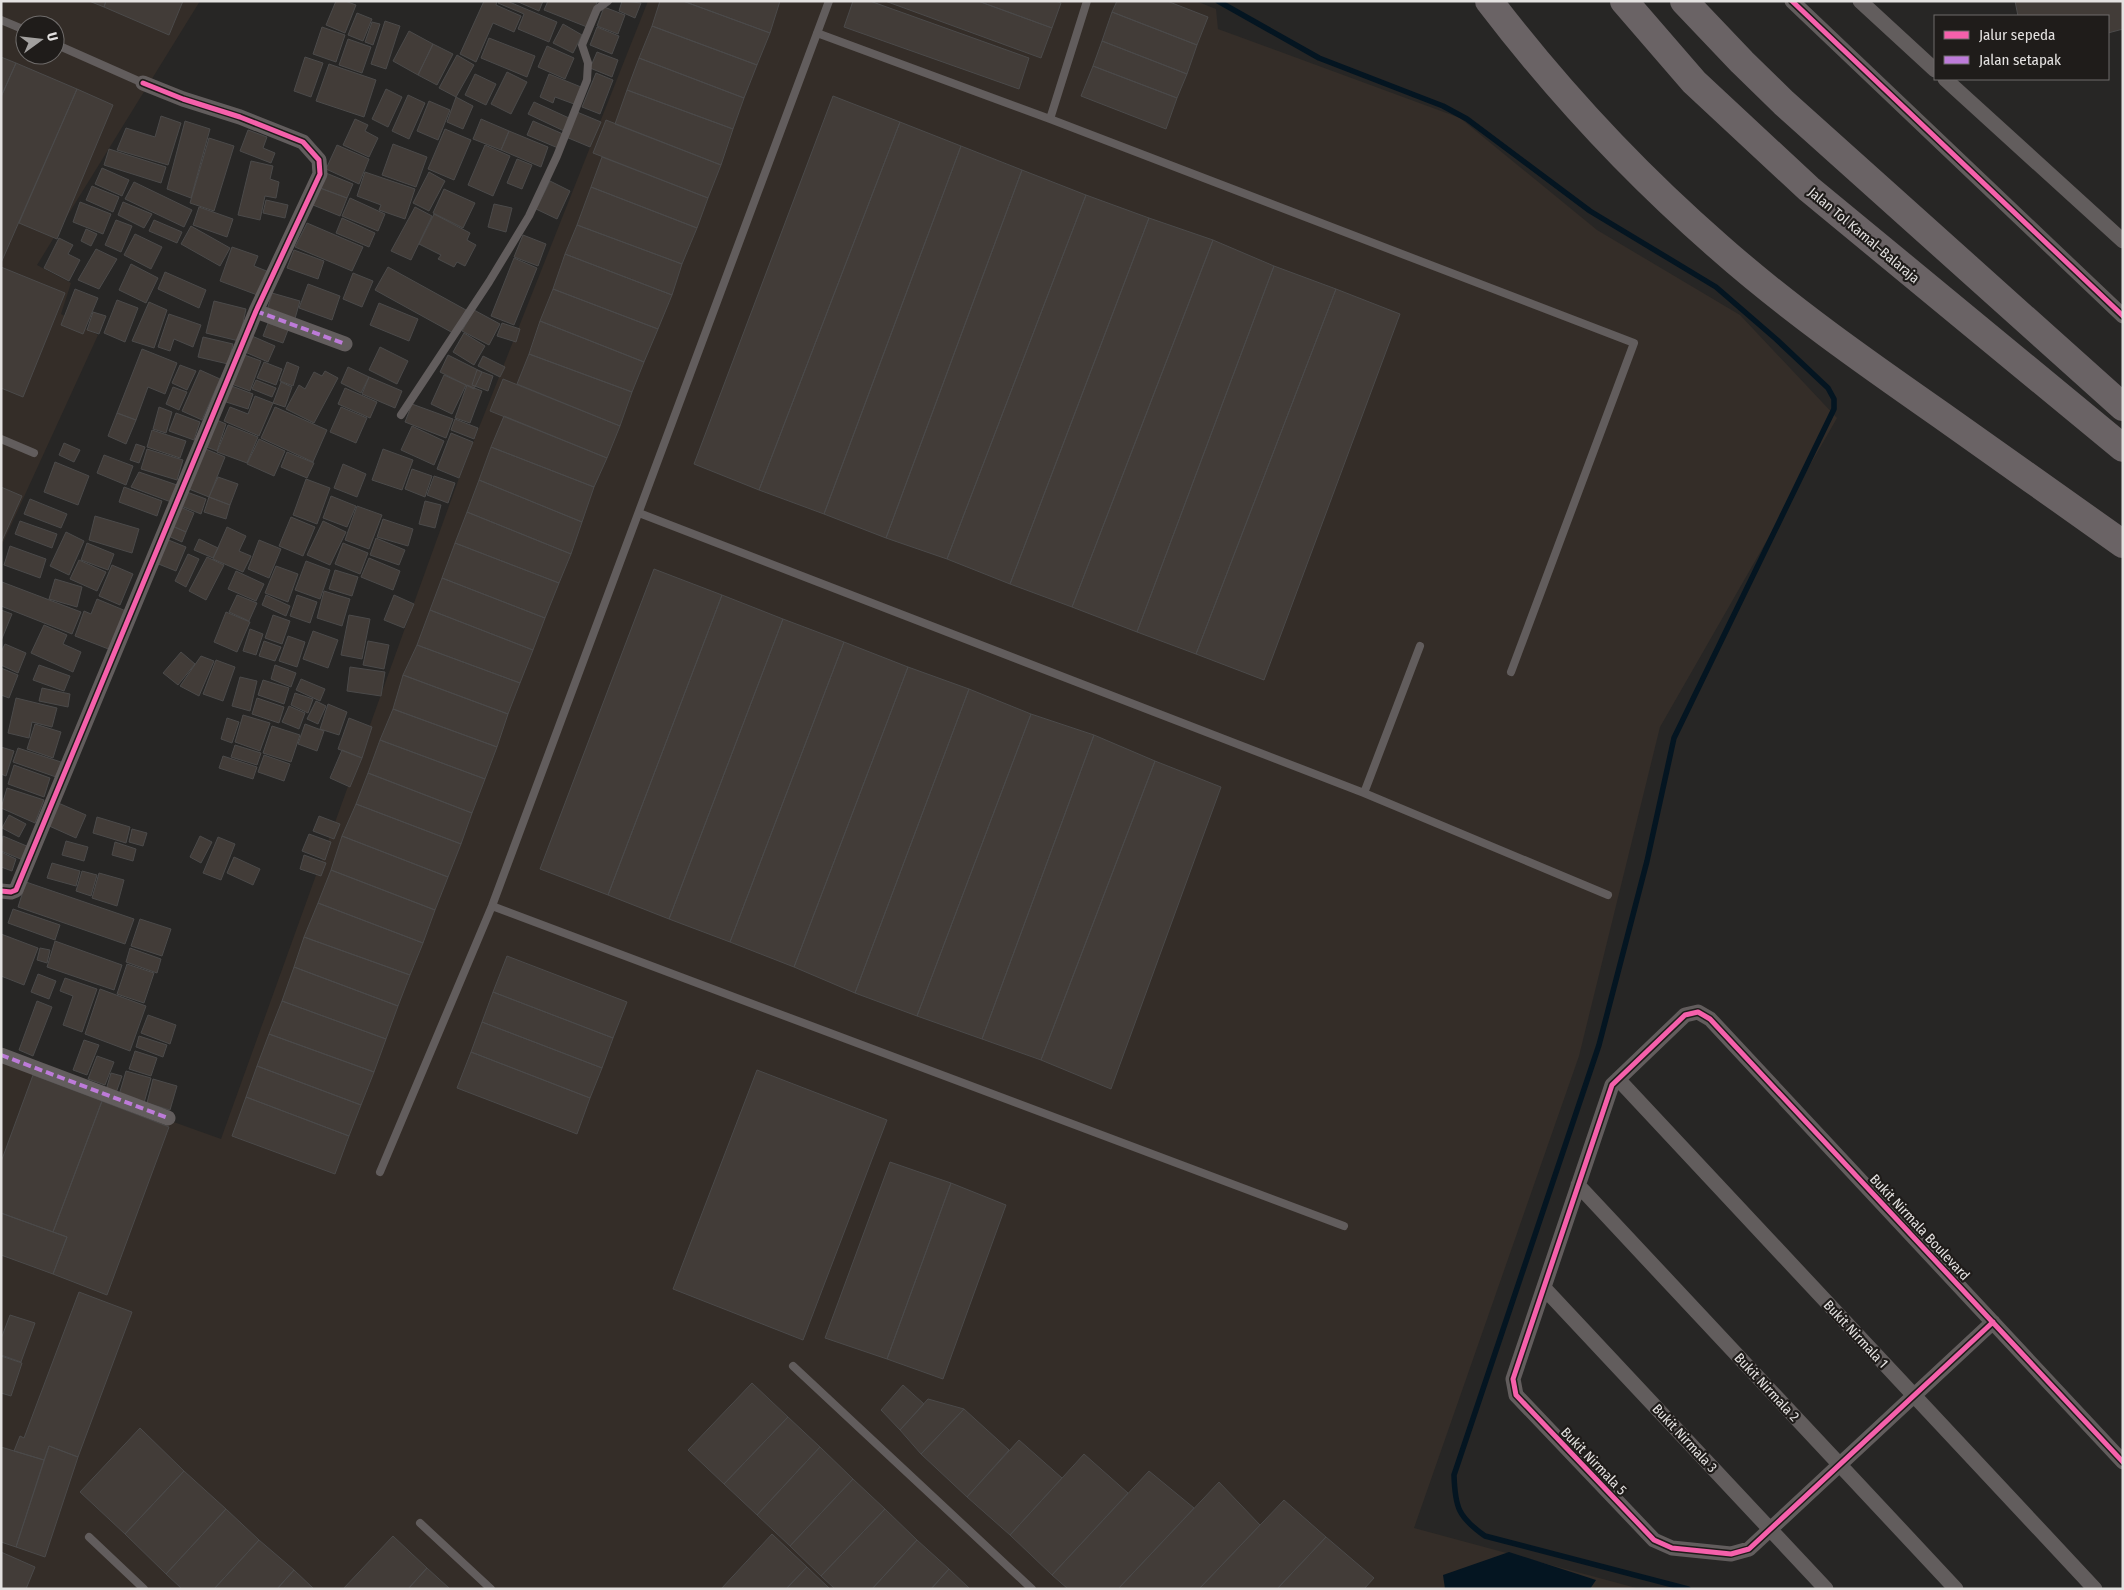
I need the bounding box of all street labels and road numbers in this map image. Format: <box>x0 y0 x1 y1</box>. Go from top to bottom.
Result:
street label: Jalan Tol Kamal–Balaraja <box>1805 184 1923 287</box>
street label: Bukit Nirmala Boulevard <box>1866 1171 1973 1284</box>
street label: Bukit Nirmala 1 <box>1820 1297 1891 1372</box>
street label: Bukit Nirmala 2 <box>1731 1350 1803 1425</box>
street label: Bukit Nirmala 3 <box>1649 1401 1721 1476</box>
street label: Bukit Nirmala 5 <box>1557 1424 1630 1499</box>

